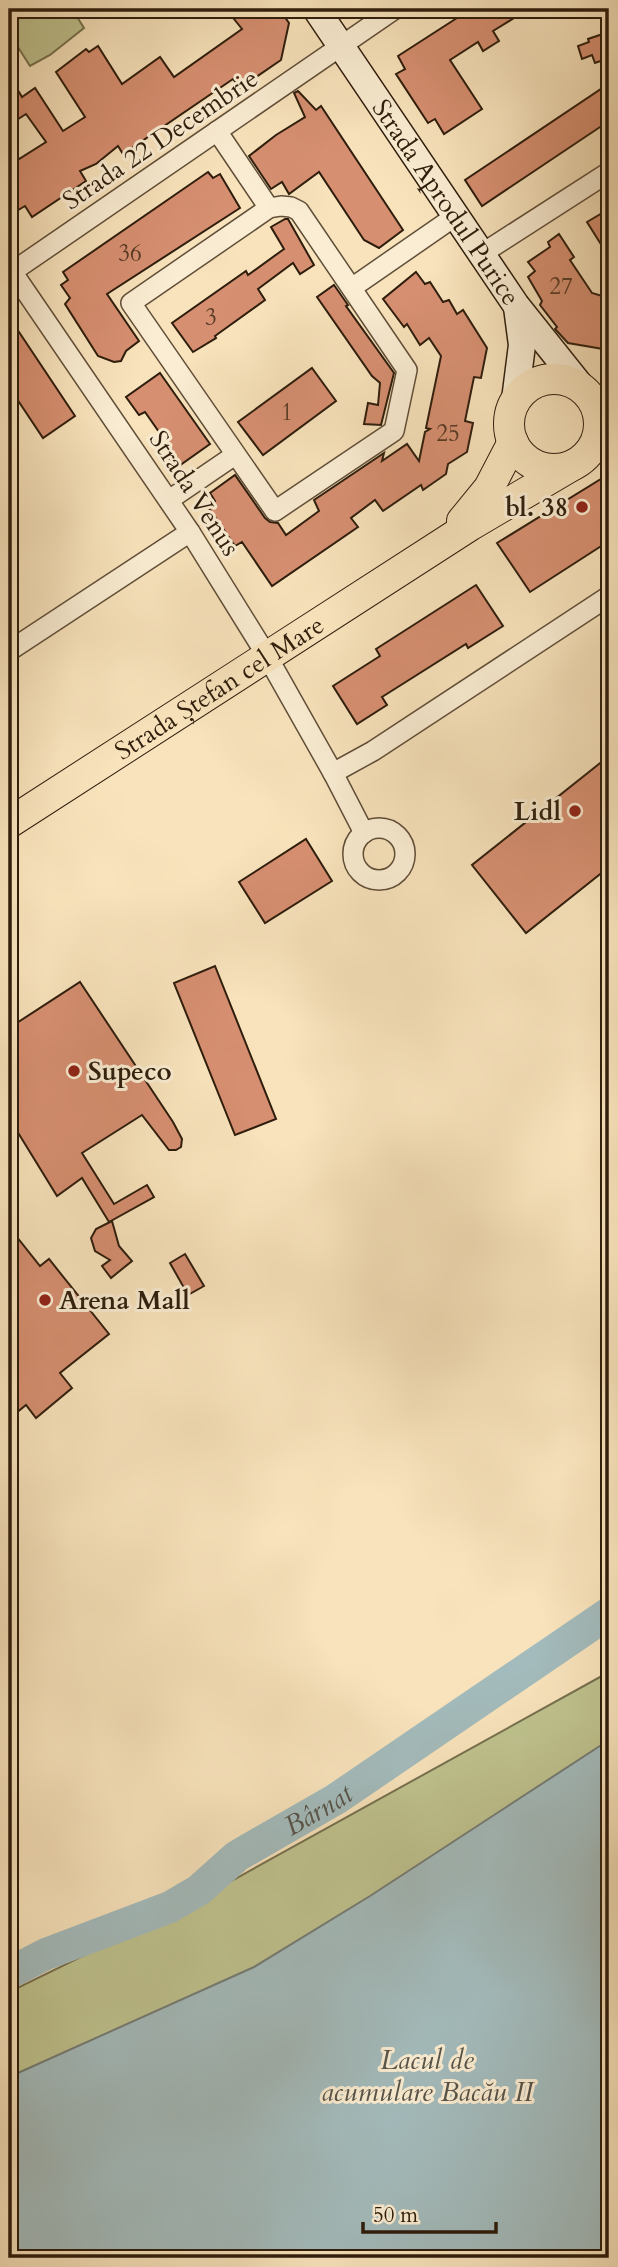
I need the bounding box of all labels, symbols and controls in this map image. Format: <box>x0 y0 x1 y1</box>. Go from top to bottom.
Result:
street label: Strada 22 Decembrie <box>56 61 265 218</box>
street label: Strada Aprodul Purice <box>364 92 528 312</box>
house number: 36 <box>118 238 142 269</box>
house number: 27 <box>549 271 573 302</box>
house number: 3 <box>205 302 217 333</box>
house number: 1 <box>281 397 293 428</box>
house number: 25 <box>436 418 460 449</box>
street label: Strada Venus <box>141 424 248 563</box>
place label: bl. 38 <box>505 490 568 525</box>
marker: bl. 38 <box>574 499 590 515</box>
street label: Strada Ștefan cel Mare <box>108 608 331 768</box>
place label: Lidl <box>514 794 561 829</box>
marker: Lidl <box>567 803 583 819</box>
place label: Supeco <box>88 1054 172 1089</box>
marker: Supeco <box>66 1063 82 1079</box>
place label: Arena Mall <box>59 1283 190 1318</box>
marker: Arena Mall <box>37 1292 53 1308</box>
water label: Bârnat <box>277 1775 361 1845</box>
water label: Lacul de acumulare Bacău II <box>321 2041 536 2111</box>
scale bar <box>363 2190 496 2234</box>
text: 50 m <box>373 2201 418 2230</box>

